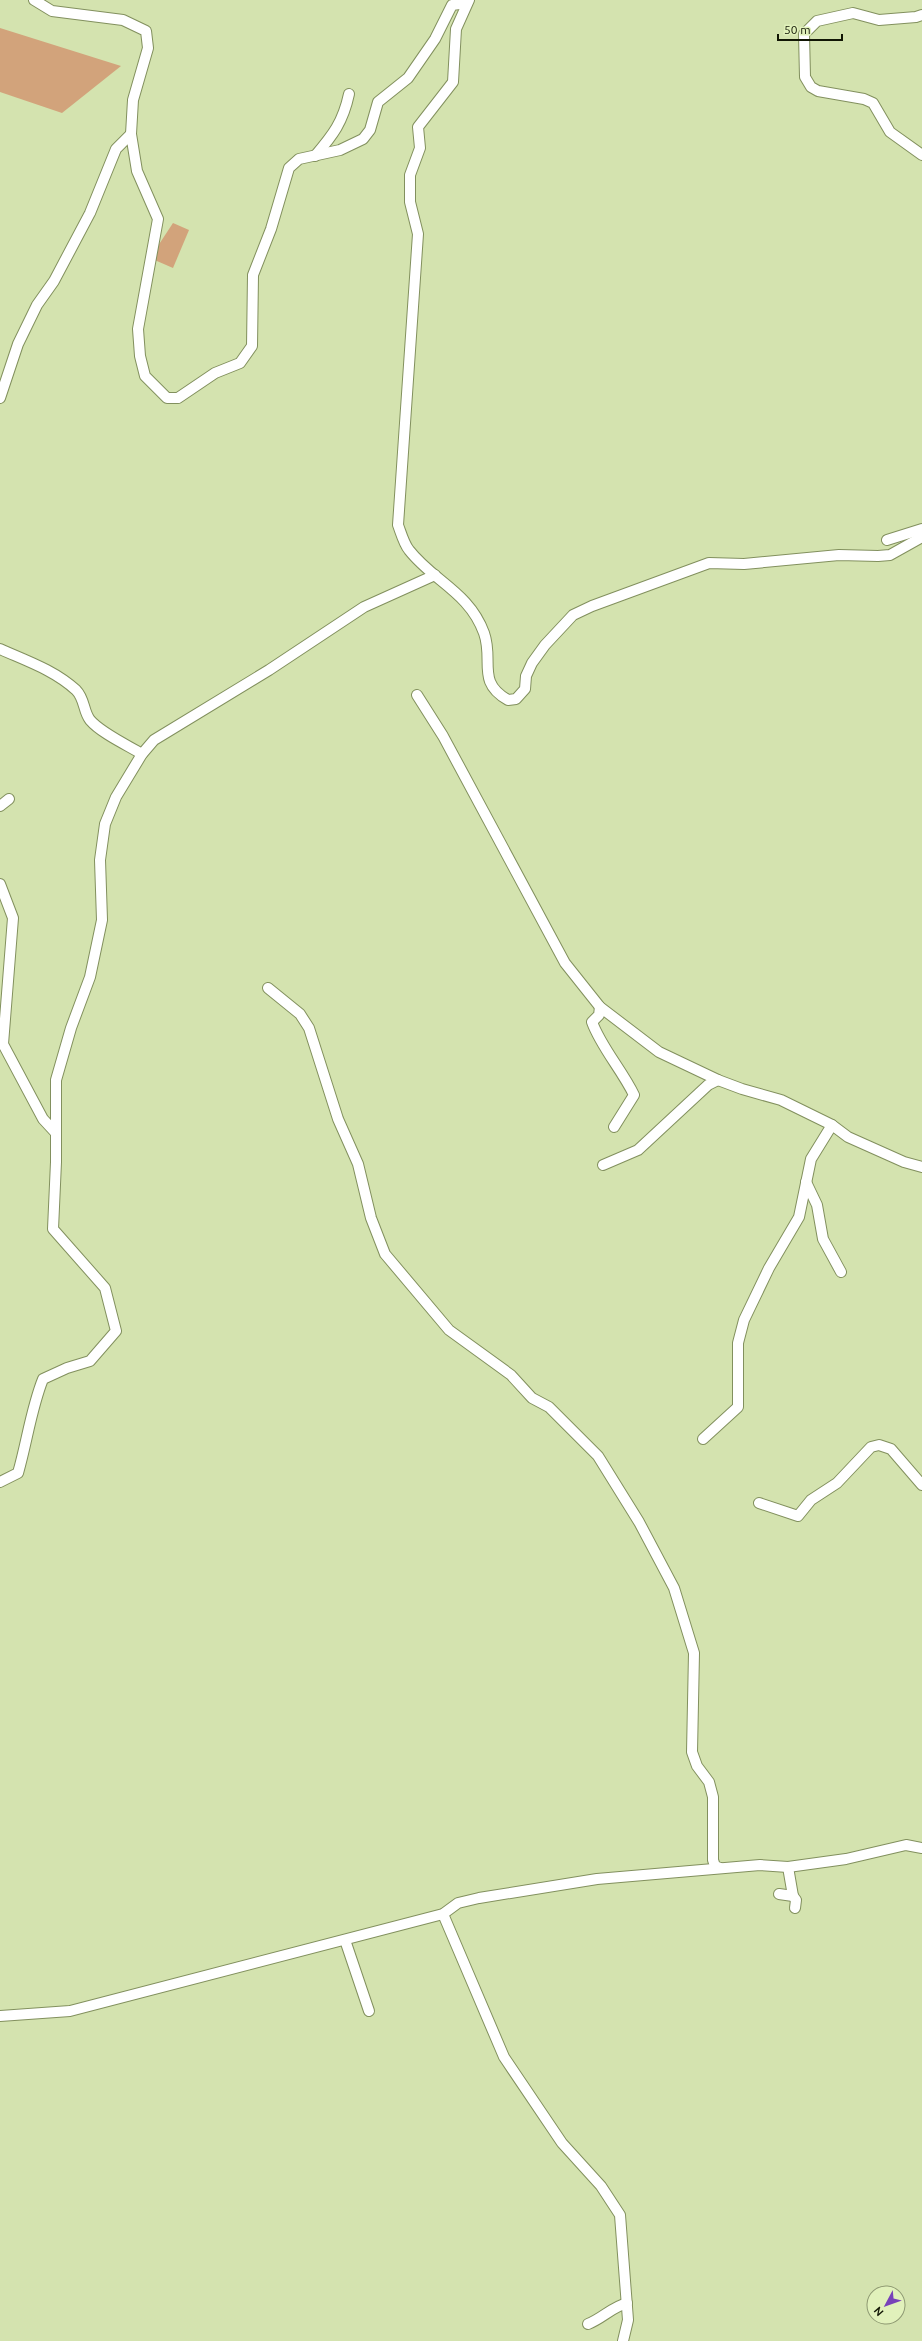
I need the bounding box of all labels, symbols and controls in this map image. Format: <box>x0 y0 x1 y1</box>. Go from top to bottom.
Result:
scale bar <box>778 16 842 42</box>
text: 50 m <box>784 23 811 36</box>
north arrow <box>866 2285 906 2325</box>
text: N <box>871 2305 886 2319</box>

